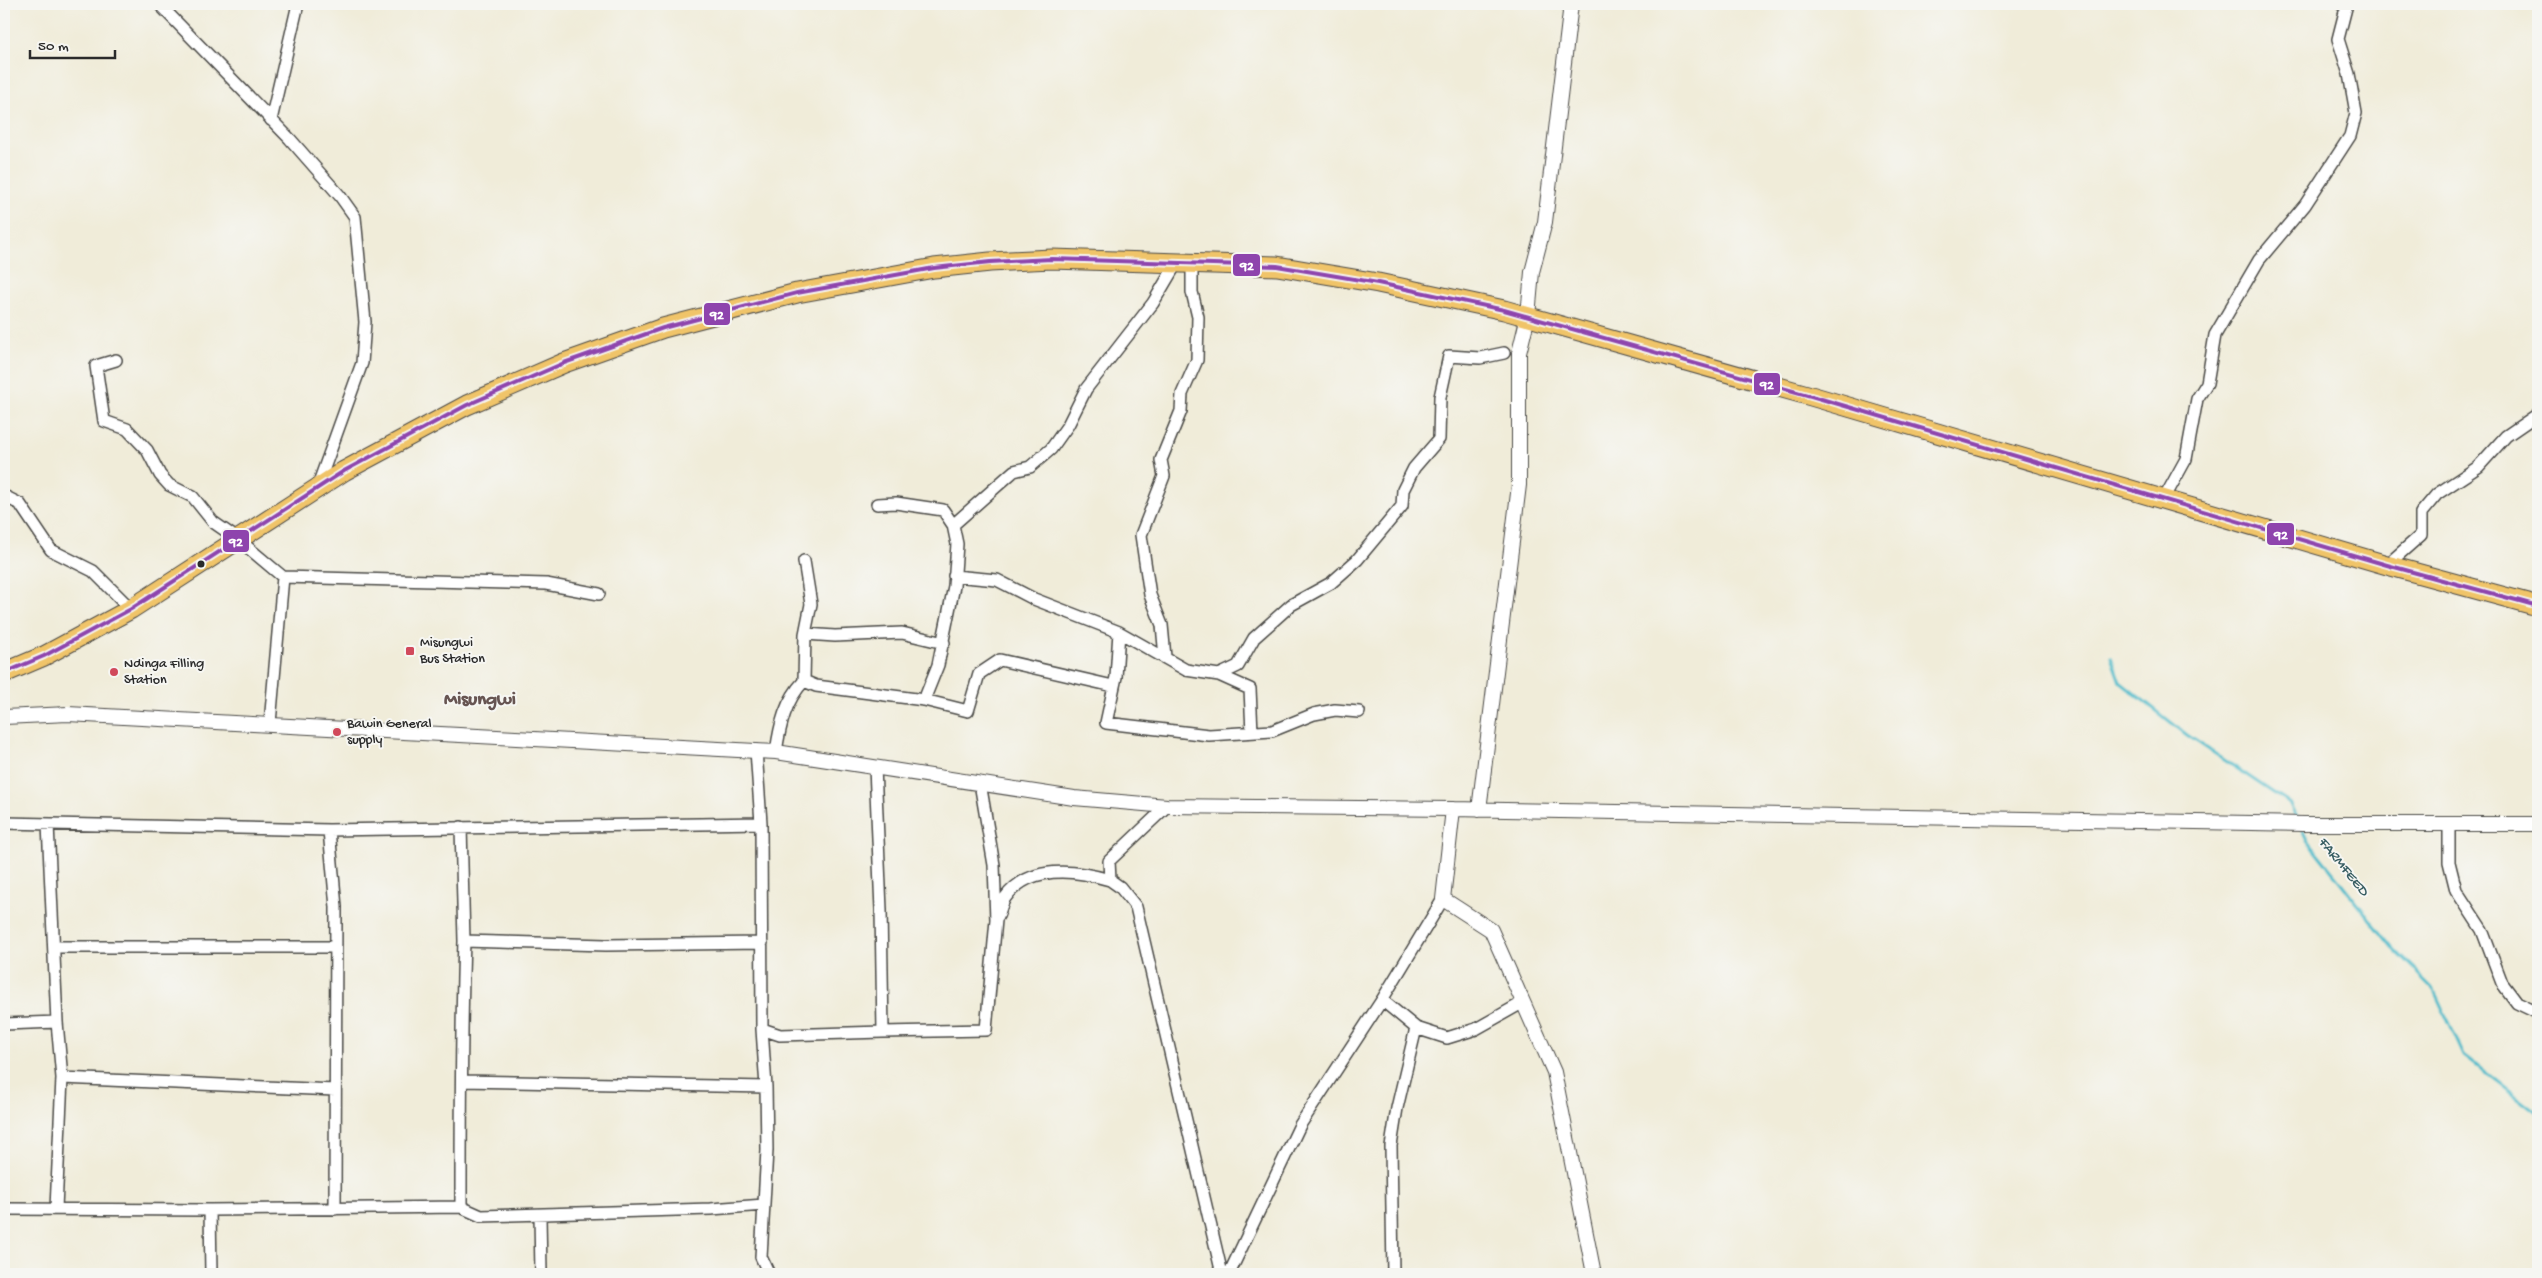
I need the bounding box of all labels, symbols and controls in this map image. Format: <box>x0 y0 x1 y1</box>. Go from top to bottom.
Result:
scale bar <box>30 28 115 60</box>
text: 50 m <box>38 38 69 56</box>
line badge: 92 <box>1232 253 1261 277</box>
text: 92 <box>1239 259 1254 276</box>
line badge: 92 <box>703 302 731 326</box>
text: 92 <box>709 308 724 325</box>
line badge: 92 <box>1753 372 1781 396</box>
text: 92 <box>1759 378 1774 395</box>
line badge: 92 <box>2266 522 2295 546</box>
text: 92 <box>2273 528 2288 545</box>
line badge: 92 <box>222 529 250 553</box>
text: 92 <box>228 535 243 552</box>
unlabelled marker <box>196 559 206 569</box>
place label: Misungwi Bus Station <box>419 635 485 668</box>
marker: Misungwi Bus Station <box>404 645 416 657</box>
place label: Ndinga Filling Station <box>124 656 204 689</box>
marker: Ndinga Filling Station <box>108 666 120 678</box>
district label: Misungwi <box>444 689 516 712</box>
place label: Bawin General supply <box>346 716 432 749</box>
marker: Bawin General supply <box>331 726 343 738</box>
water label: FARMFEED <box>2314 834 2373 901</box>

